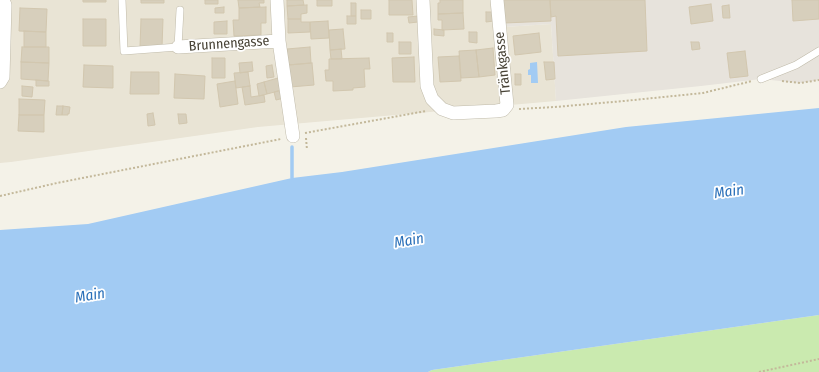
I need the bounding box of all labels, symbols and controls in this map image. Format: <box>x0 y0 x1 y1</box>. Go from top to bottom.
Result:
street label: Tränkgasse <box>491 31 515 95</box>
street label: Brunnengasse <box>188 33 270 55</box>
water label: Main <box>713 181 745 203</box>
water label: Main <box>393 230 425 252</box>
water label: Main <box>74 285 106 307</box>

